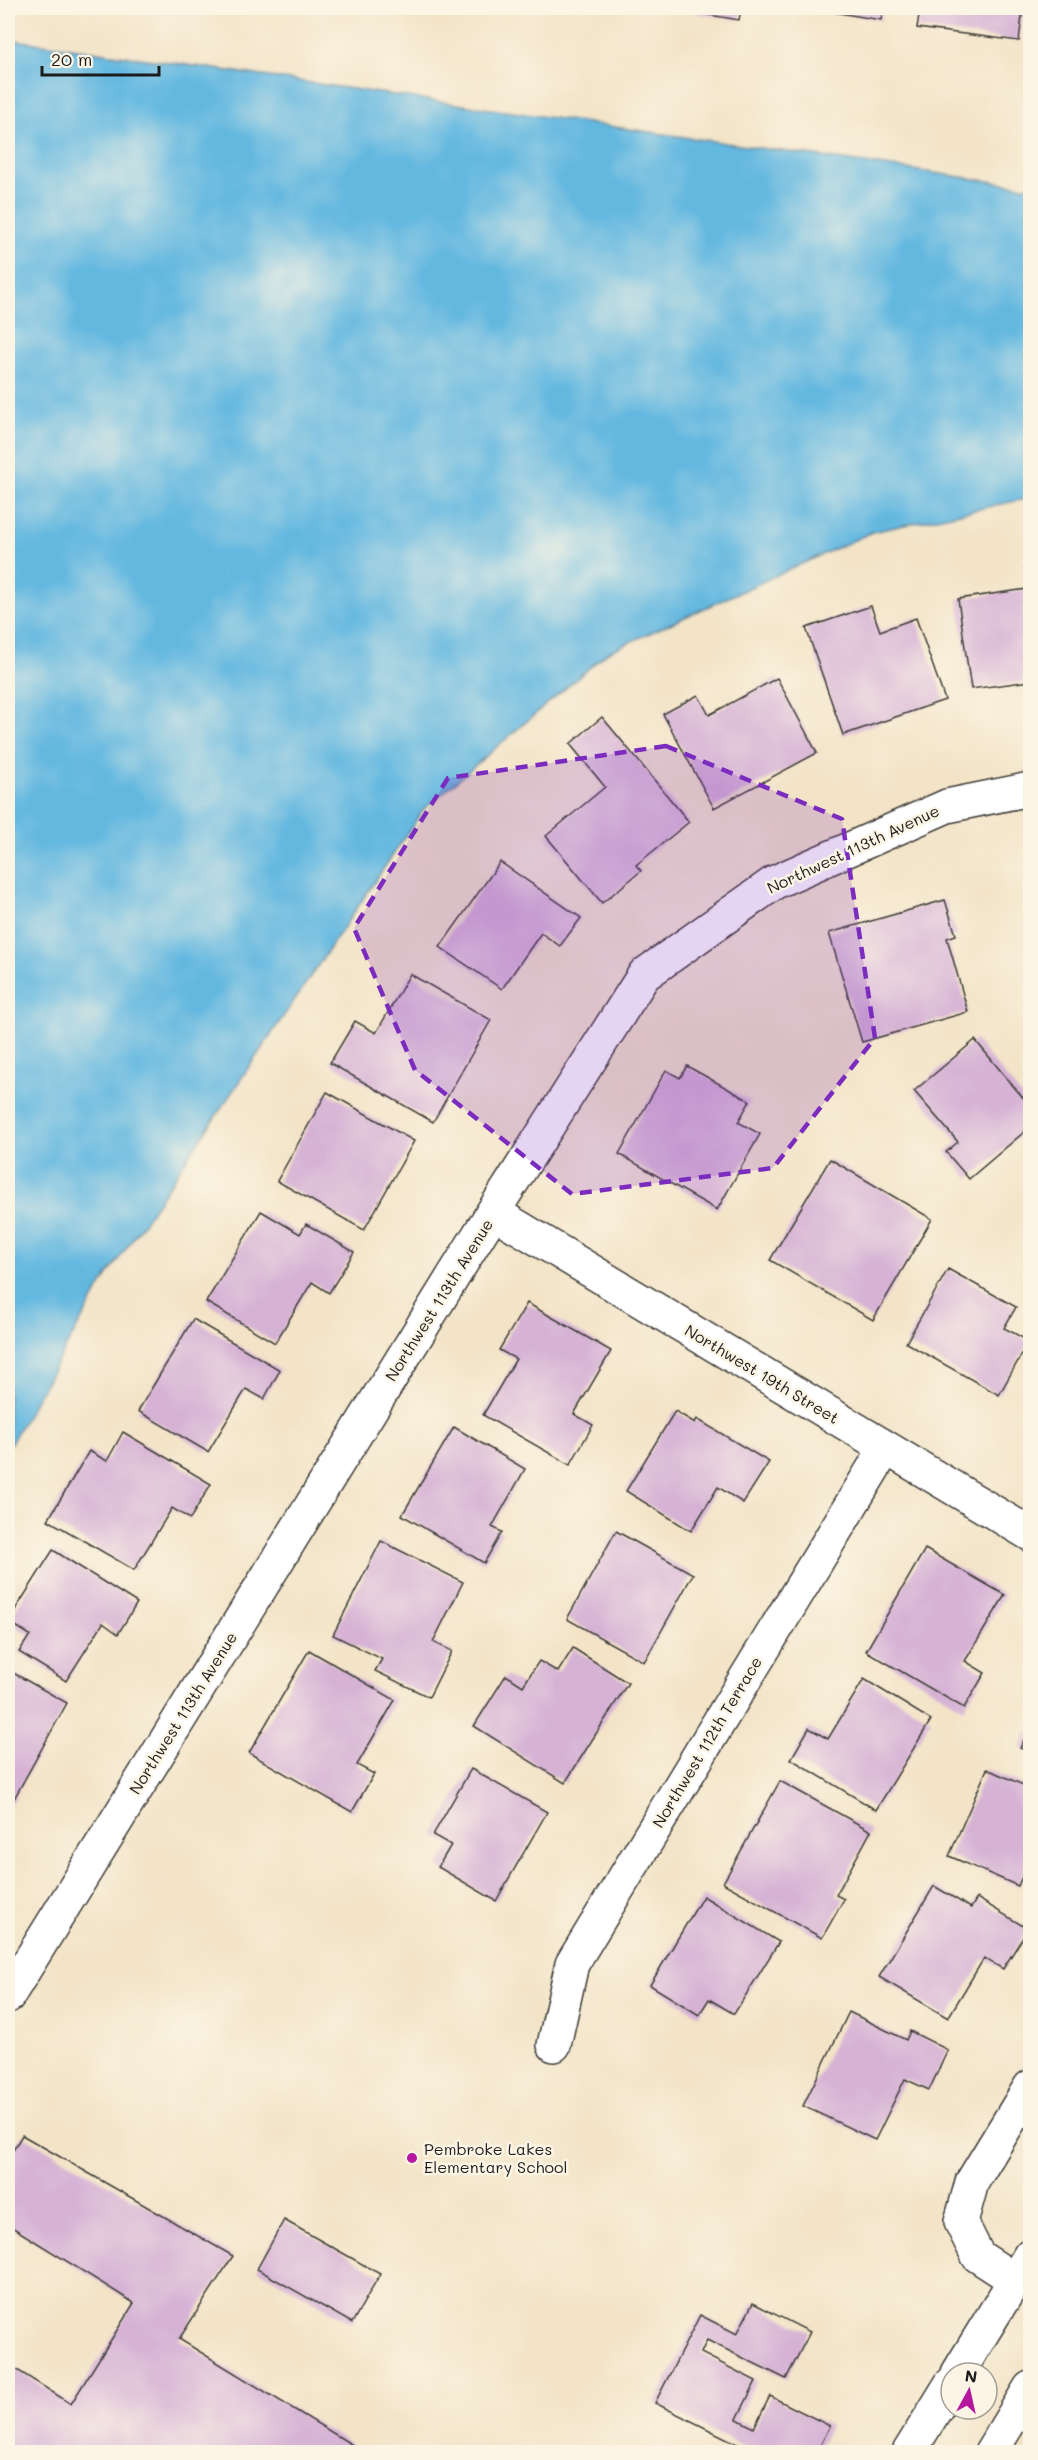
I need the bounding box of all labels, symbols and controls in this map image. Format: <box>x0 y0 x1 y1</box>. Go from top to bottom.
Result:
scale bar <box>42 39 159 77</box>
text: 20 m <box>51 47 92 71</box>
street label: Northwest 113th Avenue <box>763 799 942 898</box>
street label: Northwest 113th Avenue <box>380 1215 497 1385</box>
street label: Northwest 19th Street <box>681 1319 843 1428</box>
street label: Northwest 113th Avenue <box>124 1628 241 1798</box>
street label: Northwest 112th Terrace <box>647 1652 766 1831</box>
place label: Pembroke Lakes Elementary School <box>424 2138 568 2177</box>
marker: Pembroke Lakes Elementary School <box>405 2151 419 2165</box>
north arrow <box>939 2361 999 2421</box>
text: N <box>964 2364 979 2387</box>

